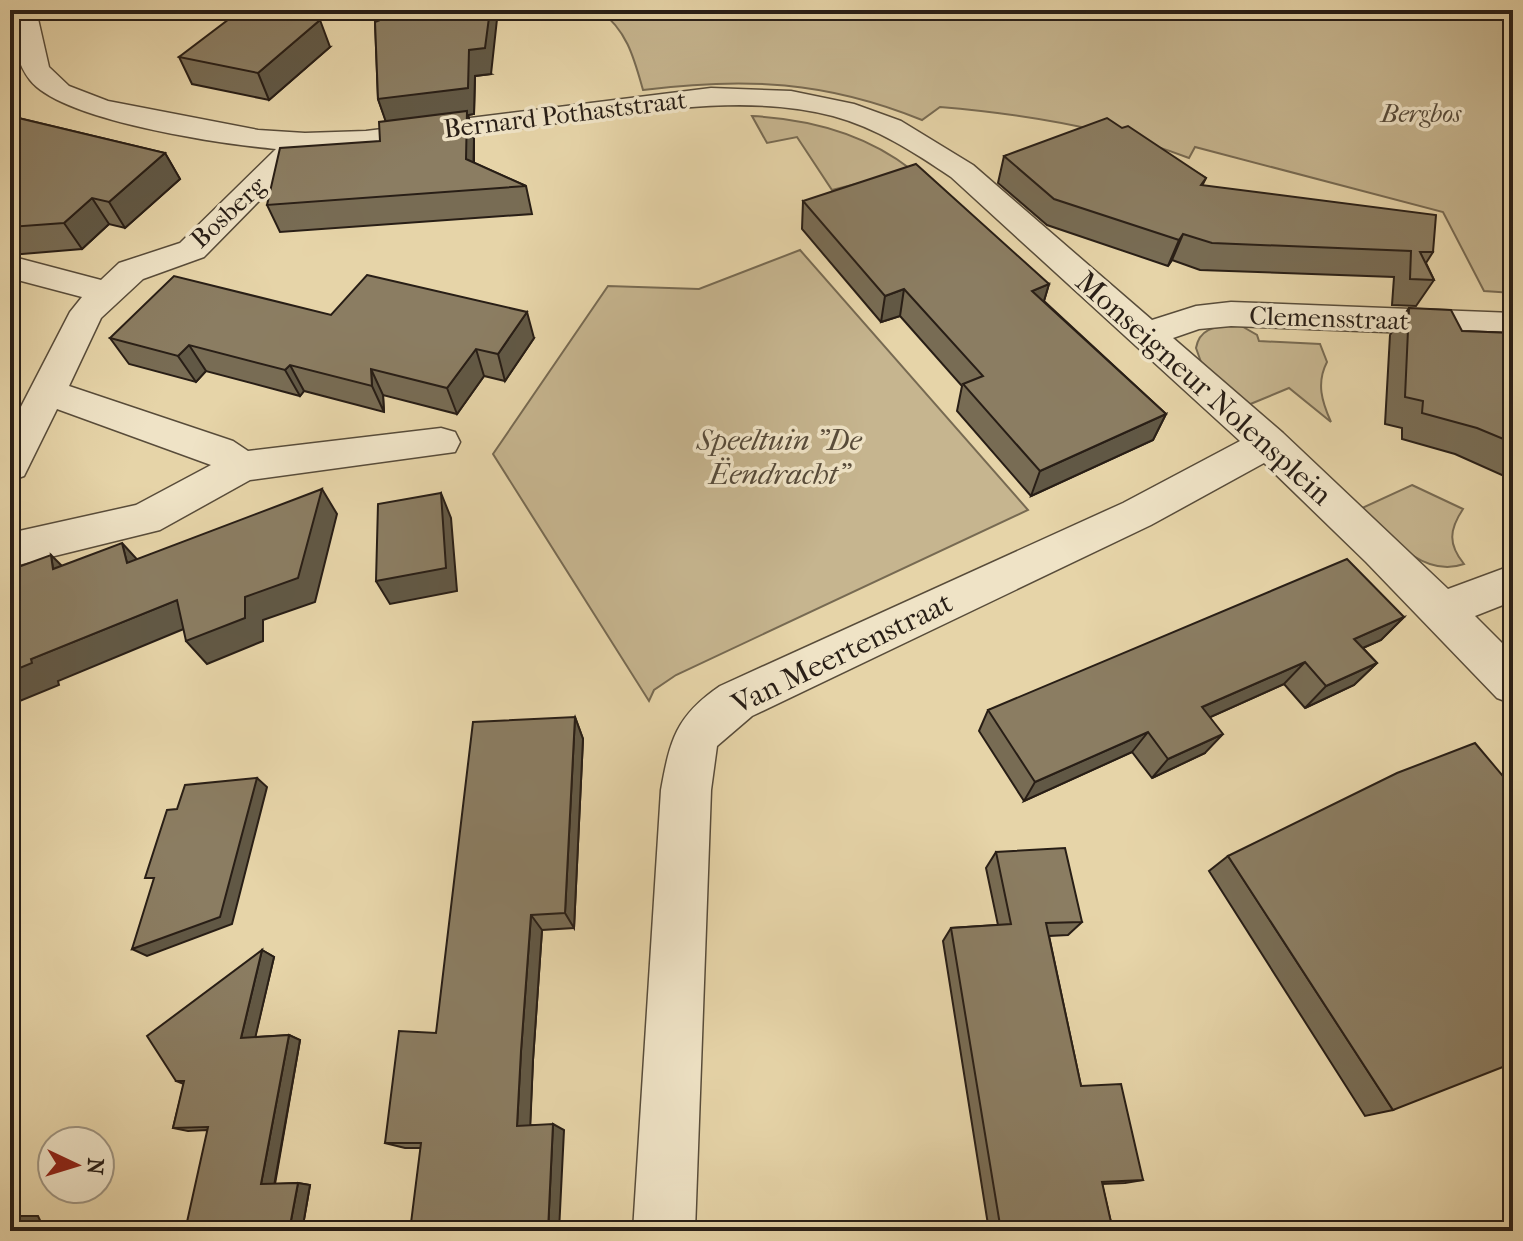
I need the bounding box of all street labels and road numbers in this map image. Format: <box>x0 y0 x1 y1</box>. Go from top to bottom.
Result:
street label: Bernard Pothaststraat <box>442 84 689 145</box>
street label: Bosberg <box>184 169 273 255</box>
street label: Monseigneur Nolensplein <box>1068 264 1339 513</box>
street label: Clemensstraat <box>1249 300 1410 337</box>
street label: Van Meertenstraat <box>725 585 958 722</box>

